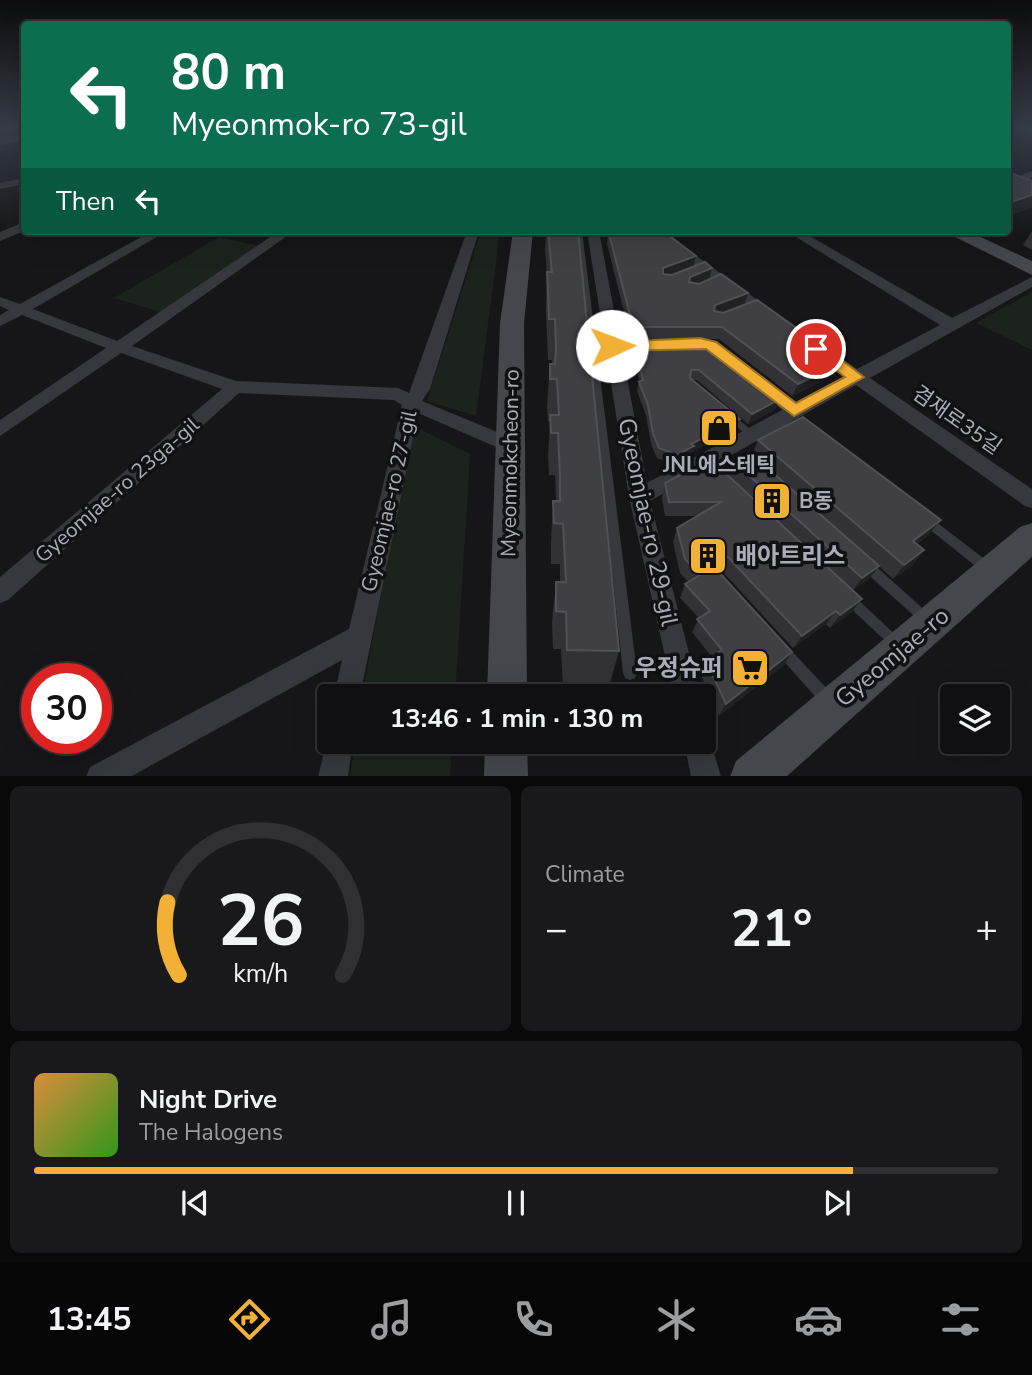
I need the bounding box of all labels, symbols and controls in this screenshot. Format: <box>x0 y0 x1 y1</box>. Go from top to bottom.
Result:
text: 80 m <box>171 39 286 106</box>
icon: left <box>56 49 147 140</box>
text: Myeonmok-ro 73-gil <box>171 103 467 146</box>
icon: left <box>129 182 167 220</box>
text: Then <box>56 184 115 219</box>
position arrow <box>575 309 649 383</box>
pin <box>786 319 846 379</box>
icon: arrive <box>797 330 835 368</box>
street label: Myeonmokcheon-ro <box>494 369 526 557</box>
street label: 겸재로35길 <box>907 379 1007 461</box>
street label: Gyeomjae-ro 27-gil <box>355 407 424 594</box>
shop icon: JNL에스테틱 <box>698 407 740 449</box>
street label: Gyeomjae-ro 23ga-gil <box>29 410 206 569</box>
street label: Gyeomjae-ro 29-gil <box>610 415 686 629</box>
place label: JNL에스테틱 <box>662 451 775 479</box>
building icon: B동 <box>751 480 793 522</box>
place label: B동 <box>799 487 833 515</box>
building icon: 배아트리스 <box>687 535 729 577</box>
place label: 배아트리스 <box>735 540 845 572</box>
street label: Gyeomjae-ro <box>828 600 956 714</box>
supermarket icon: 우정슈퍼 <box>729 647 771 689</box>
place label: 우정슈퍼 <box>635 652 723 684</box>
speed limit sign: 30 <box>21 663 112 754</box>
map controls <box>940 684 1010 754</box>
button: layers <box>940 684 1010 754</box>
text: 13:46 · 1 min · 130 m <box>390 701 643 736</box>
text: Climate <box>545 859 625 890</box>
text: 26 <box>217 871 304 971</box>
text: 21° <box>730 893 813 964</box>
text: − <box>545 904 568 955</box>
text: + <box>975 904 998 955</box>
text: km/h <box>233 956 288 990</box>
text: Night Drive <box>139 1082 277 1117</box>
text: The Halogens <box>139 1117 283 1148</box>
icon: previous <box>176 1184 214 1222</box>
icon: pause <box>497 1184 535 1222</box>
icon: next <box>818 1184 856 1222</box>
icon: directions <box>225 1295 274 1344</box>
icon: music <box>367 1295 416 1344</box>
icon: phone <box>509 1295 558 1344</box>
icon: climate <box>652 1295 701 1344</box>
icon: car <box>794 1295 843 1344</box>
icon: filters <box>936 1295 985 1344</box>
text: 13:45 <box>47 1298 131 1341</box>

